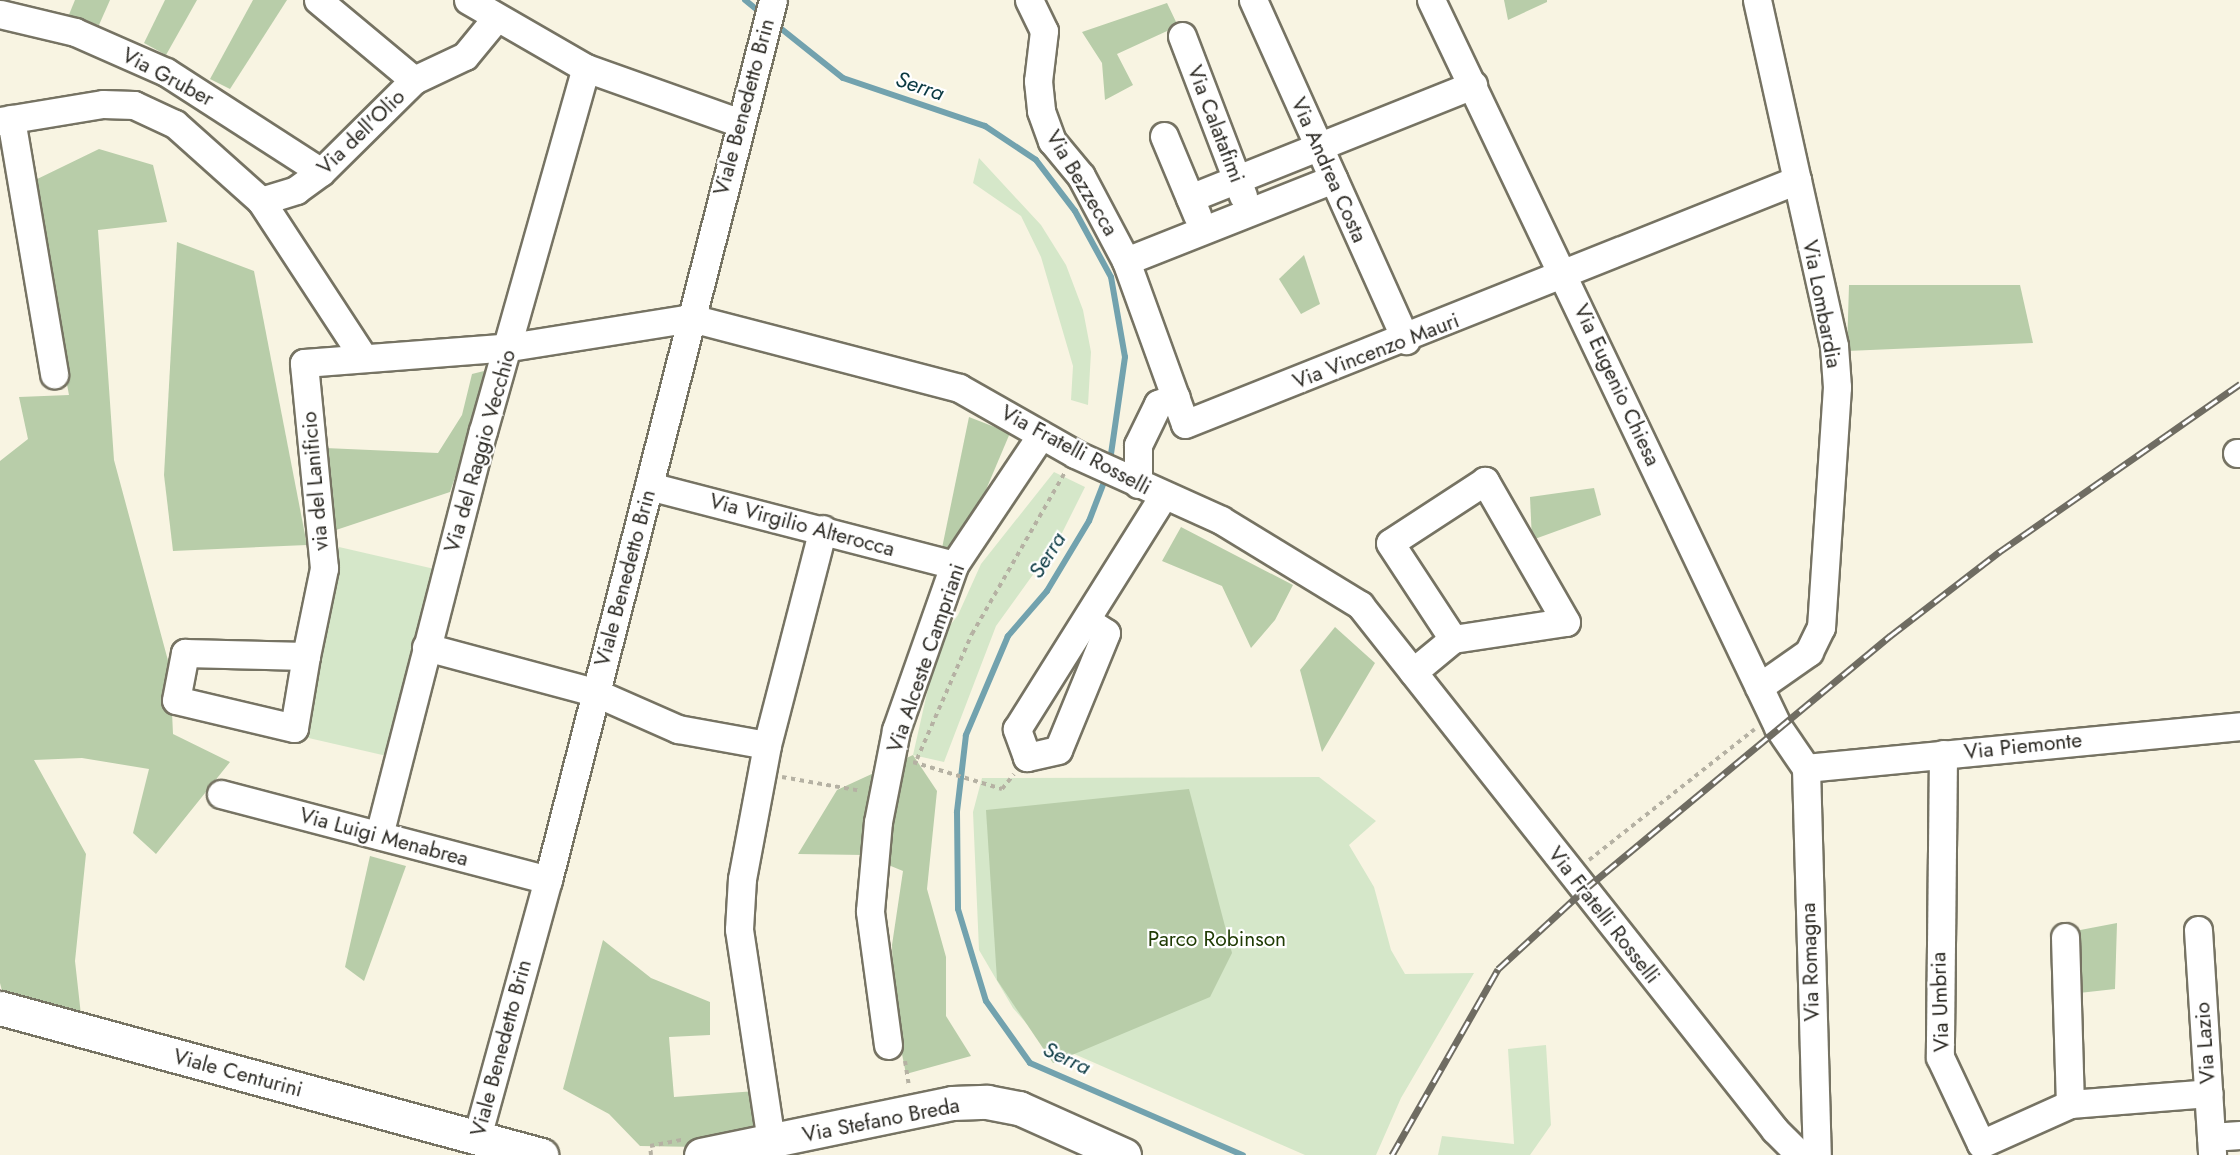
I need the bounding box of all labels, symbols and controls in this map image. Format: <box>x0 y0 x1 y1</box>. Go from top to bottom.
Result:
street label: Viale Benedetto Brin <box>708 16 780 198</box>
street label: Via Gruber <box>118 42 218 112</box>
street label: Via Calatafimi <box>1182 62 1250 186</box>
water label: Serra <box>892 65 948 107</box>
street label: Via dell'Olio <box>312 84 410 180</box>
street label: Via Andrea Costa <box>1286 94 1372 246</box>
street label: Via Bezzecca <box>1041 126 1123 240</box>
street label: Via Lombardia <box>1797 238 1847 370</box>
street label: Via Eugenio Chiesa <box>1568 300 1666 470</box>
street label: Via Vincenzo Mauri <box>1289 308 1463 394</box>
street label: Via del Raggio Vecchio <box>439 347 521 555</box>
street label: Via Fratelli Rosselli <box>997 400 1155 500</box>
street label: via del Lanificio <box>296 410 334 552</box>
street label: Viale Benedetto Brin <box>589 487 661 669</box>
street label: Via Virgilio Alterocca <box>707 488 897 562</box>
water label: Serra <box>1023 527 1071 583</box>
street label: Via Alceste Campriani <box>882 560 970 756</box>
street label: Via Piemonte <box>1963 727 2083 765</box>
street label: Via Luigi Menabrea <box>297 802 471 872</box>
street label: Via Fratelli Rosselli <box>1543 842 1665 988</box>
street label: Via Romagna <box>1795 902 1825 1022</box>
park label: Parco Robinson <box>1148 926 1286 952</box>
street label: Via Umbria <box>1926 952 1954 1052</box>
street label: Viale Benedetto Brin <box>465 957 537 1139</box>
street label: Via Lazio <box>2190 1001 2220 1085</box>
water label: Serra <box>1039 1036 1095 1080</box>
street label: Viale Centurini <box>171 1044 305 1102</box>
street label: Via Stefano Breda <box>800 1092 962 1148</box>

